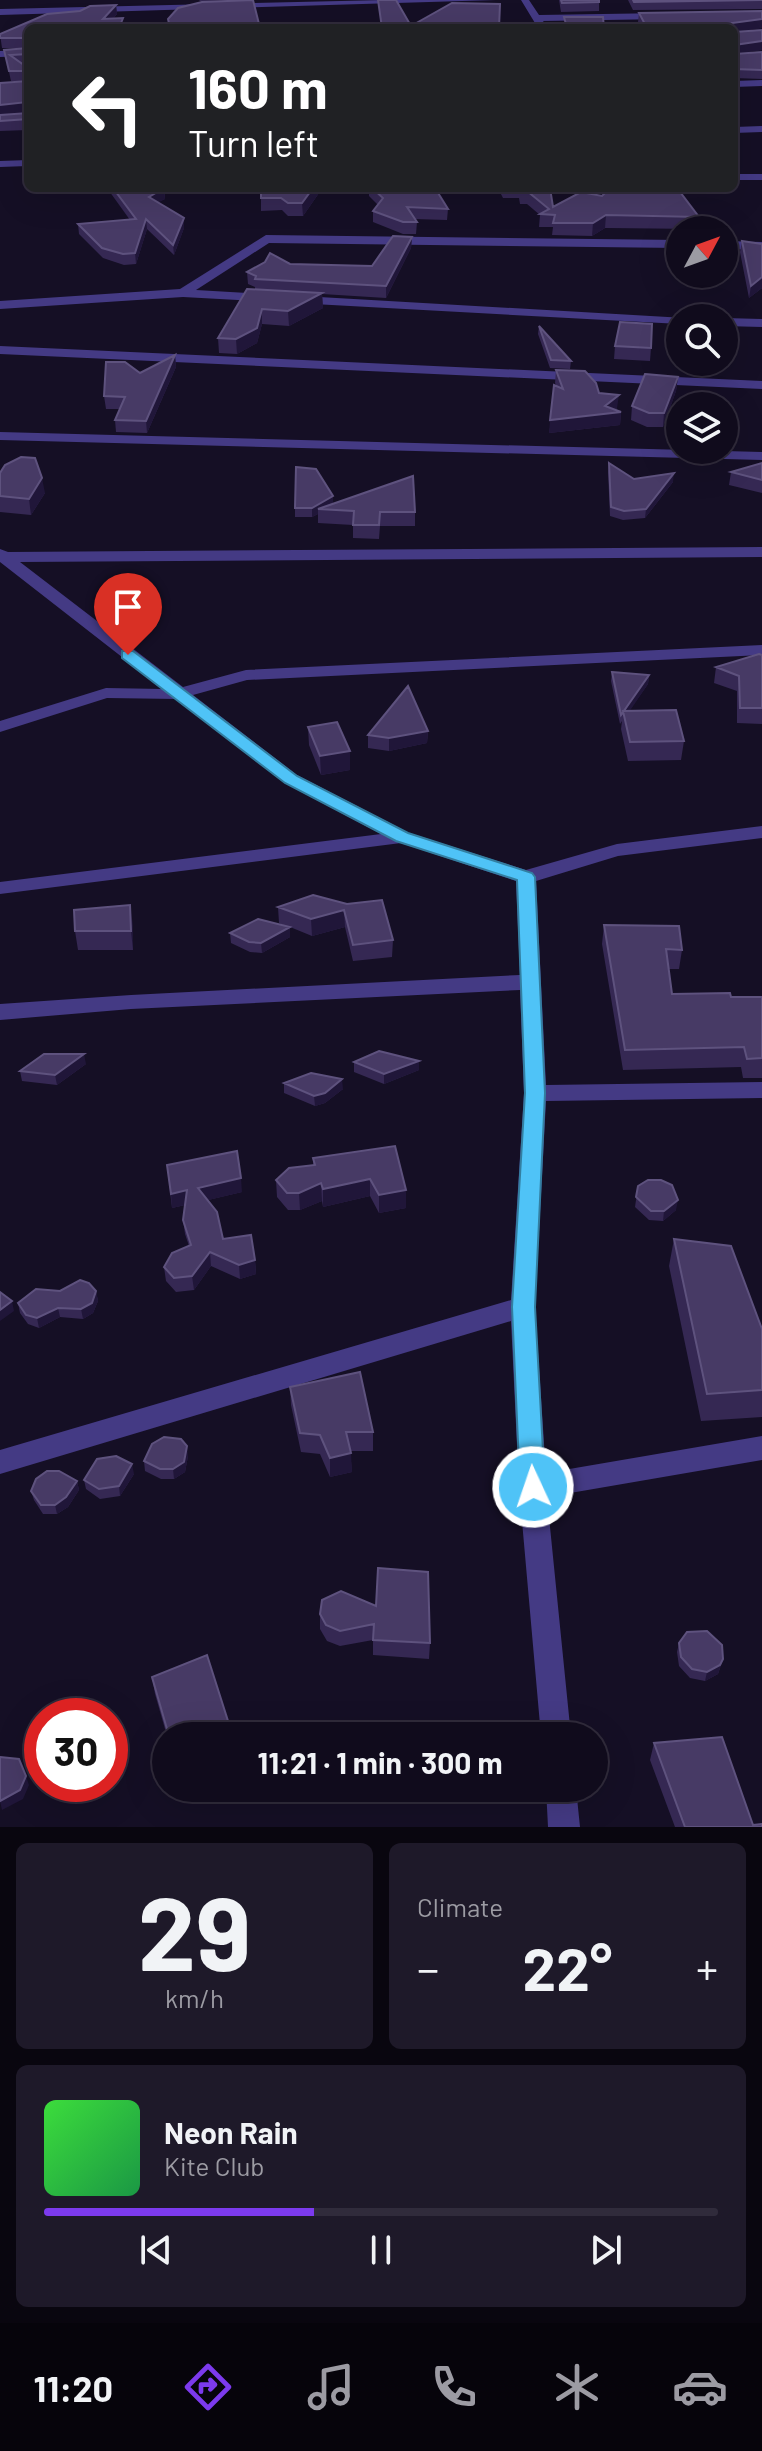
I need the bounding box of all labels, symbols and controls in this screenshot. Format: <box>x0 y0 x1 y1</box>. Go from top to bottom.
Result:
text: 160 m <box>188 53 328 120</box>
icon: left <box>56 56 160 160</box>
text: Turn left <box>188 121 319 164</box>
north arrow <box>666 216 738 288</box>
map controls <box>666 216 738 464</box>
button: search <box>666 304 738 376</box>
button: layers <box>666 392 738 464</box>
pin <box>94 573 162 655</box>
icon: arrive <box>106 585 150 629</box>
position arrow <box>491 1445 575 1529</box>
speed limit sign: 30 <box>24 1698 128 1802</box>
text: 11:21 · 1 min · 300 m <box>258 1744 502 1780</box>
text: 29 <box>138 1867 251 1992</box>
text: Climate <box>417 1891 503 1922</box>
text: 22° <box>523 1931 612 2003</box>
text: − <box>417 1941 439 1994</box>
text: + <box>696 1941 718 1994</box>
text: km/h <box>165 1982 224 2013</box>
text: Neon Rain <box>164 2114 298 2150</box>
text: Kite Club <box>164 2150 265 2181</box>
icon: previous <box>134 2228 178 2272</box>
icon: pause <box>359 2228 403 2272</box>
icon: next <box>584 2228 628 2272</box>
icon: directions <box>180 2359 236 2415</box>
icon: music <box>303 2359 359 2415</box>
icon: phone <box>426 2359 482 2415</box>
icon: climate <box>549 2359 605 2415</box>
icon: car <box>672 2359 728 2415</box>
text: 11:20 <box>34 2366 113 2409</box>

